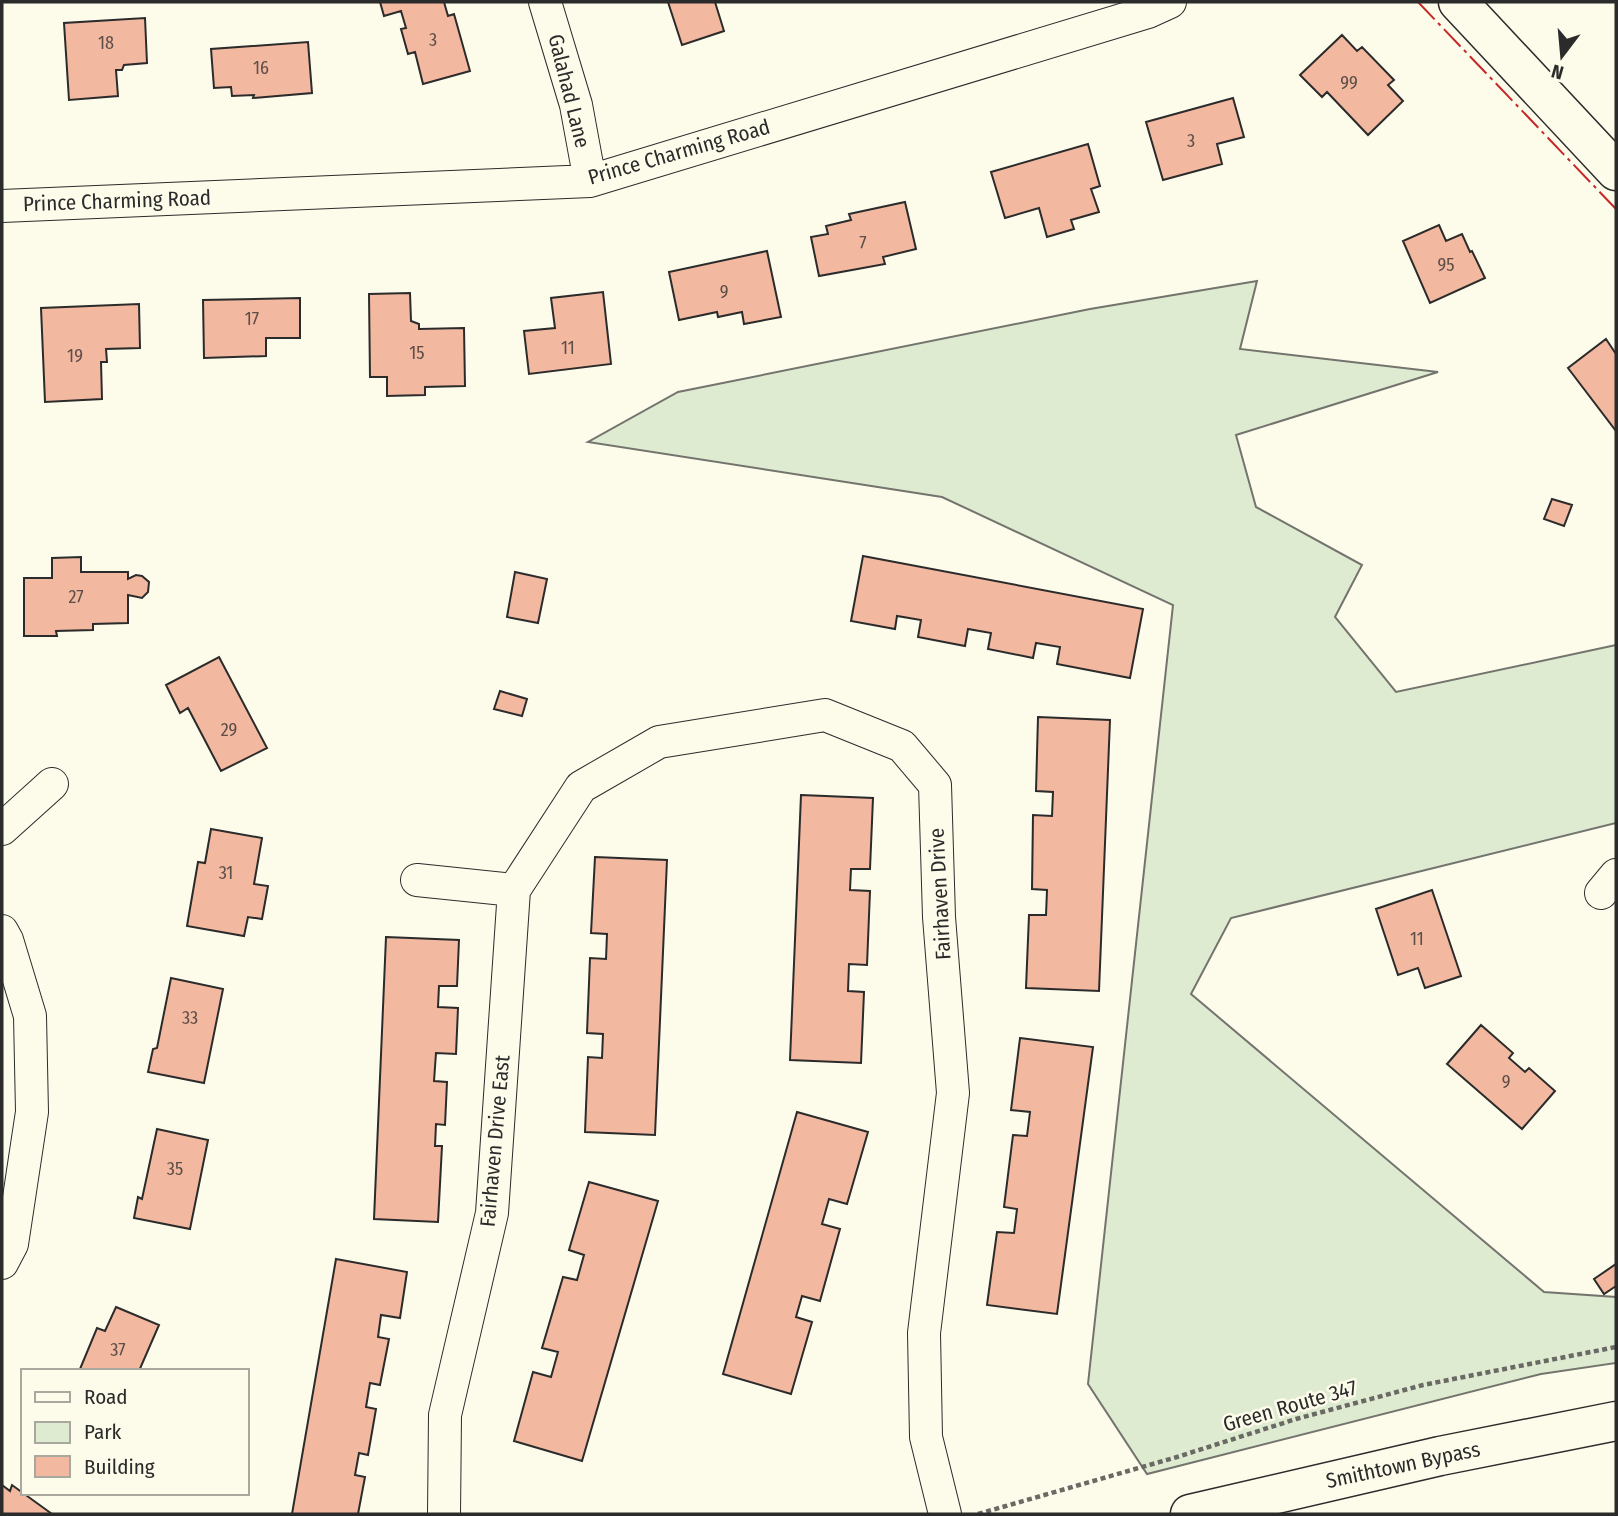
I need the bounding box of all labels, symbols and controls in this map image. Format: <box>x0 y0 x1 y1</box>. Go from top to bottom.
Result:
north arrow <box>1527 21 1597 91</box>
house number: 3 <box>429 29 437 51</box>
street label: Galahad Lane <box>542 31 596 151</box>
house number: 18 <box>98 32 114 54</box>
house number: 16 <box>253 57 269 79</box>
text: N <box>1549 59 1566 84</box>
house number: 99 <box>1340 72 1358 94</box>
street label: Prince Charming Road <box>585 114 773 190</box>
house number: 3 <box>1187 130 1195 152</box>
street label: Prince Charming Road <box>23 185 211 217</box>
house number: 7 <box>859 232 867 254</box>
house number: 95 <box>1437 254 1455 276</box>
house number: 9 <box>720 281 728 303</box>
house number: 17 <box>245 308 259 330</box>
house number: 11 <box>561 337 575 359</box>
house number: 15 <box>409 342 425 364</box>
house number: 19 <box>67 345 83 367</box>
house number: 27 <box>68 586 84 608</box>
house number: 29 <box>221 719 237 741</box>
street label: Fairhaven Drive <box>924 827 956 961</box>
house number: 31 <box>219 862 233 884</box>
house number: 11 <box>1410 928 1424 950</box>
house number: 33 <box>182 1007 198 1029</box>
street label: Fairhaven Drive East <box>475 1054 515 1228</box>
house number: 9 <box>1502 1071 1510 1093</box>
house number: 35 <box>167 1158 183 1180</box>
house number: 37 <box>110 1339 126 1361</box>
legend <box>21 1369 248 1495</box>
street label: Green Route 347 <box>1220 1374 1360 1438</box>
text: Road <box>84 1384 128 1410</box>
text: Park <box>84 1419 122 1445</box>
street label: Smithtown Bypass <box>1324 1436 1482 1494</box>
text: Building <box>84 1454 155 1480</box>

